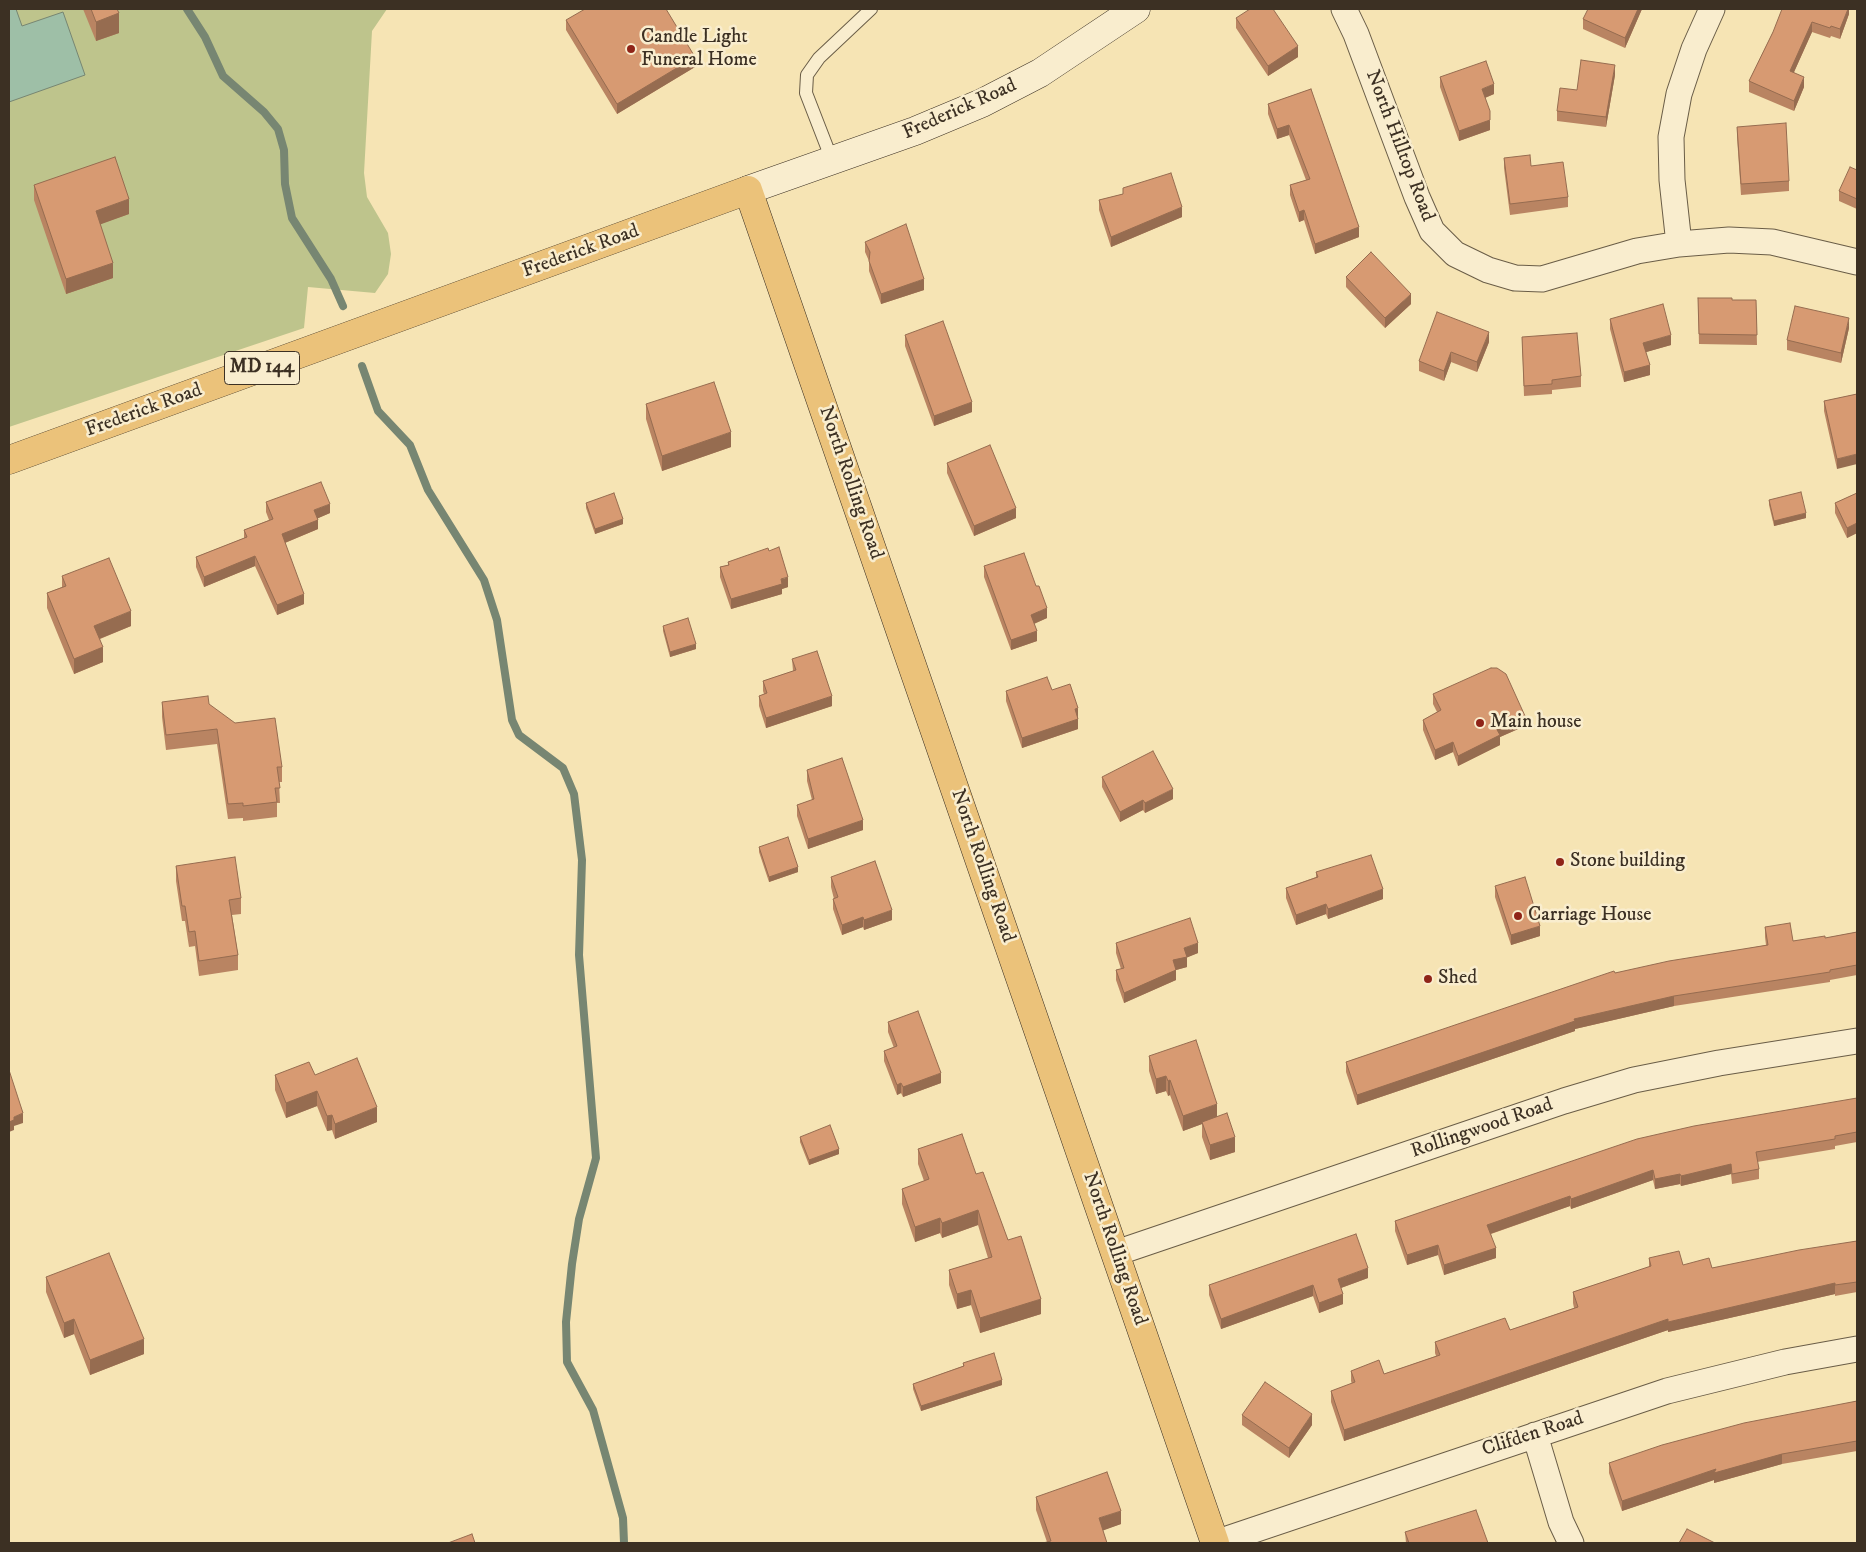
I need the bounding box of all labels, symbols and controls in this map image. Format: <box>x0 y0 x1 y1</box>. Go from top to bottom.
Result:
place label: Candle Light Funeral Home <box>641 26 757 73</box>
marker: Candle Light Funeral Home <box>625 43 637 55</box>
street label: North Hilltop Road <box>1359 67 1439 225</box>
street label: Frederick Road <box>899 74 1021 146</box>
street label: Frederick Road <box>520 220 642 284</box>
road number: MD 144 <box>224 352 300 384</box>
street label: Frederick Road <box>83 379 205 443</box>
street label: North Rolling Road <box>813 403 887 563</box>
place label: Main house <box>1490 711 1581 735</box>
marker: Main house <box>1474 717 1486 729</box>
street label: North Rolling Road <box>945 786 1019 946</box>
place label: Stone building <box>1570 850 1685 874</box>
marker: Stone building <box>1554 856 1566 868</box>
place label: Carriage House <box>1528 904 1651 928</box>
marker: Carriage House <box>1512 910 1524 922</box>
place label: Shed <box>1438 967 1477 991</box>
marker: Shed <box>1422 973 1434 985</box>
street label: Rollingwood Road <box>1408 1093 1556 1165</box>
street label: North Rolling Road <box>1077 1169 1151 1329</box>
street label: Clifden Road <box>1479 1407 1587 1463</box>

